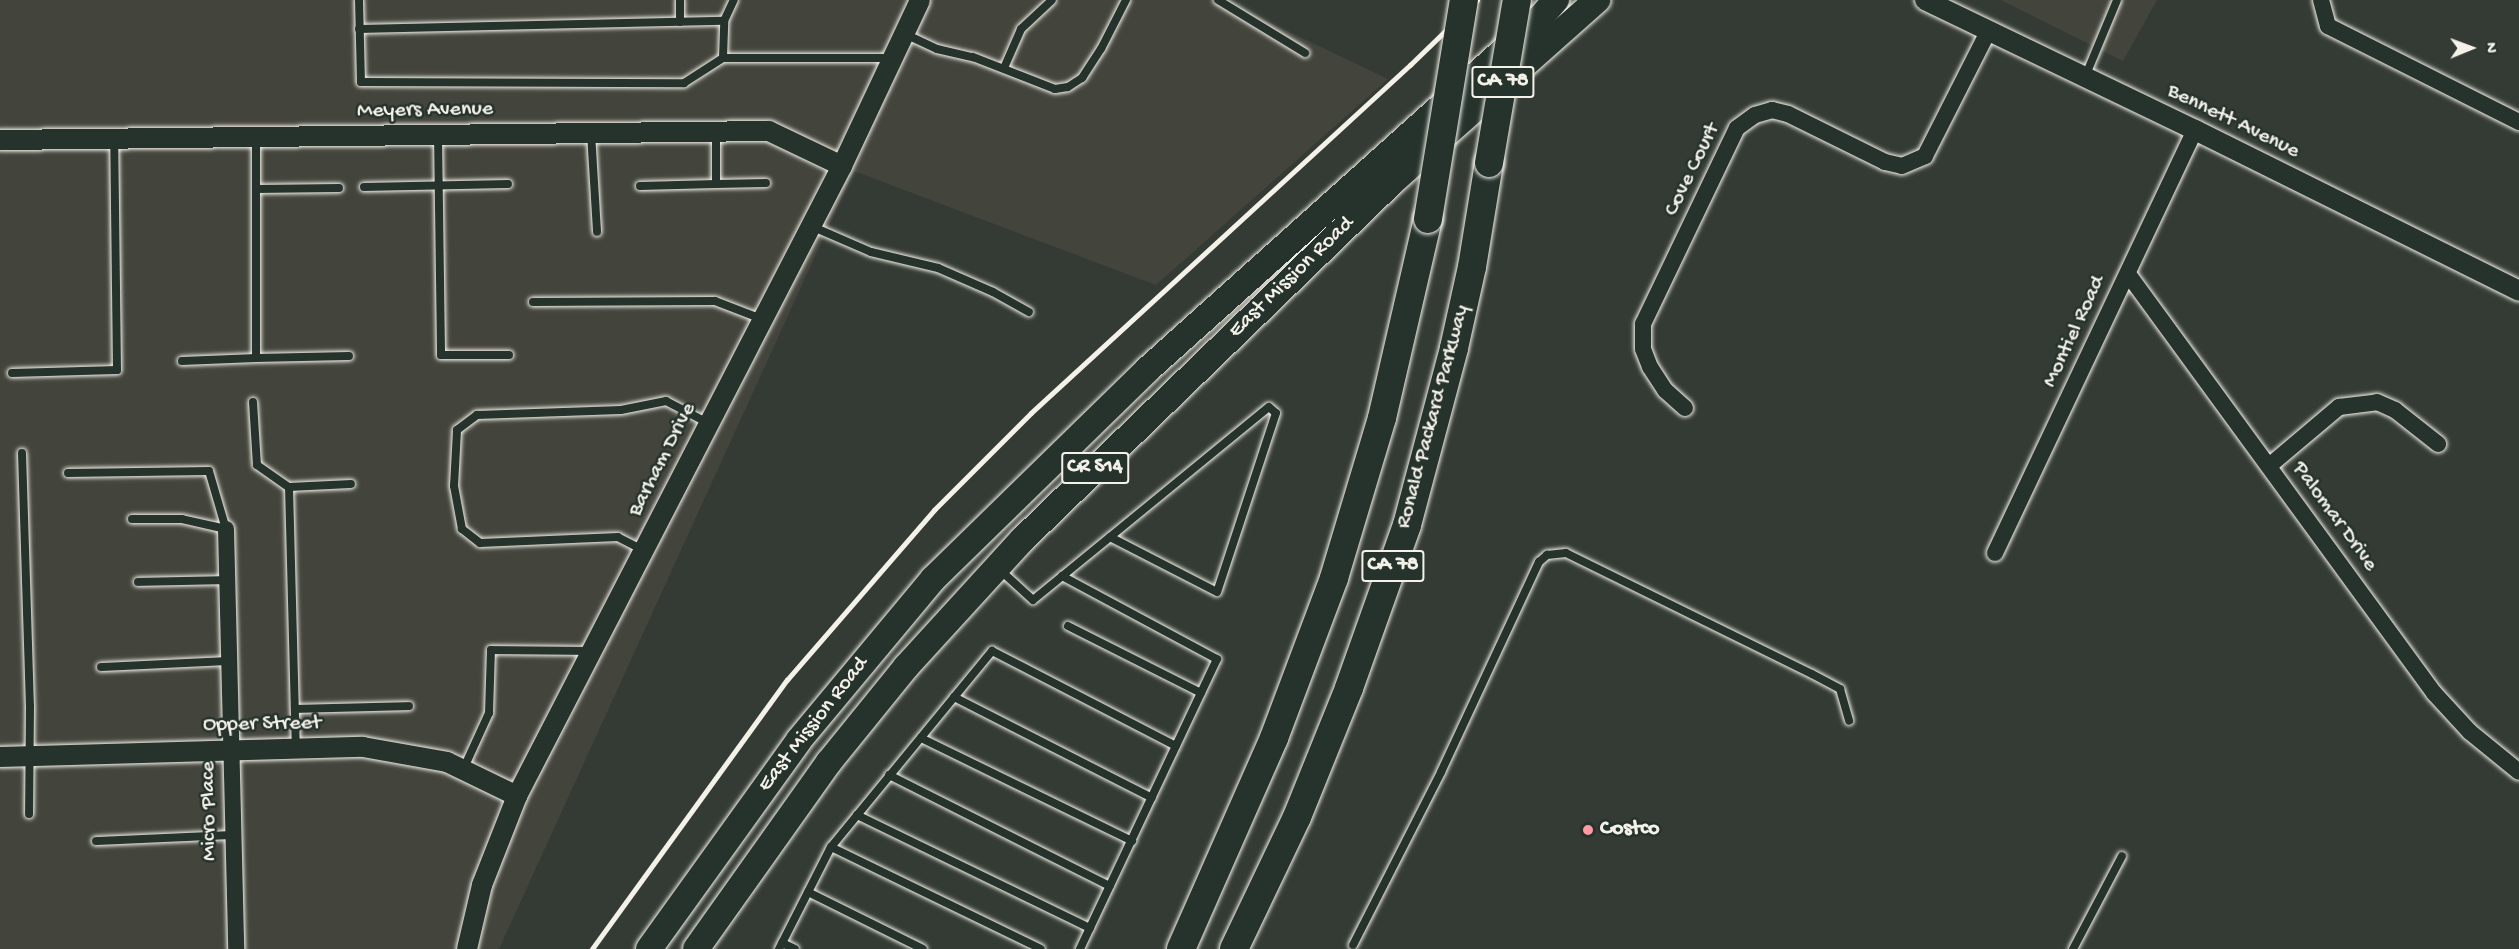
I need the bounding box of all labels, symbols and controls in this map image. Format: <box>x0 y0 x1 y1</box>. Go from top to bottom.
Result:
north arrow <box>2441 18 2501 78</box>
text: N <box>2480 42 2499 53</box>
road number: CA 78 <box>1470 64 1536 100</box>
street label: Bennett Avenue <box>2162 79 2304 165</box>
street label: Meyers Avenue <box>357 97 493 125</box>
street label: Cove Court <box>1659 119 1727 221</box>
street label: East Mission Road <box>1224 211 1360 345</box>
street label: Montiel Road <box>2038 272 2112 392</box>
street label: Ronald Packard Parkway <box>1391 302 1477 532</box>
street label: Barham Drive <box>623 399 703 521</box>
road number: CR S14 <box>1060 450 1130 486</box>
street label: Palomar Drive <box>2285 457 2383 577</box>
road number: CA 78 <box>1360 548 1426 584</box>
street label: East Mission Road <box>753 652 875 798</box>
street label: Opper Street <box>203 711 321 739</box>
street label: Micro Place <box>196 761 224 861</box>
place label: Costco <box>1600 817 1659 843</box>
marker: Costco <box>1581 823 1595 837</box>

